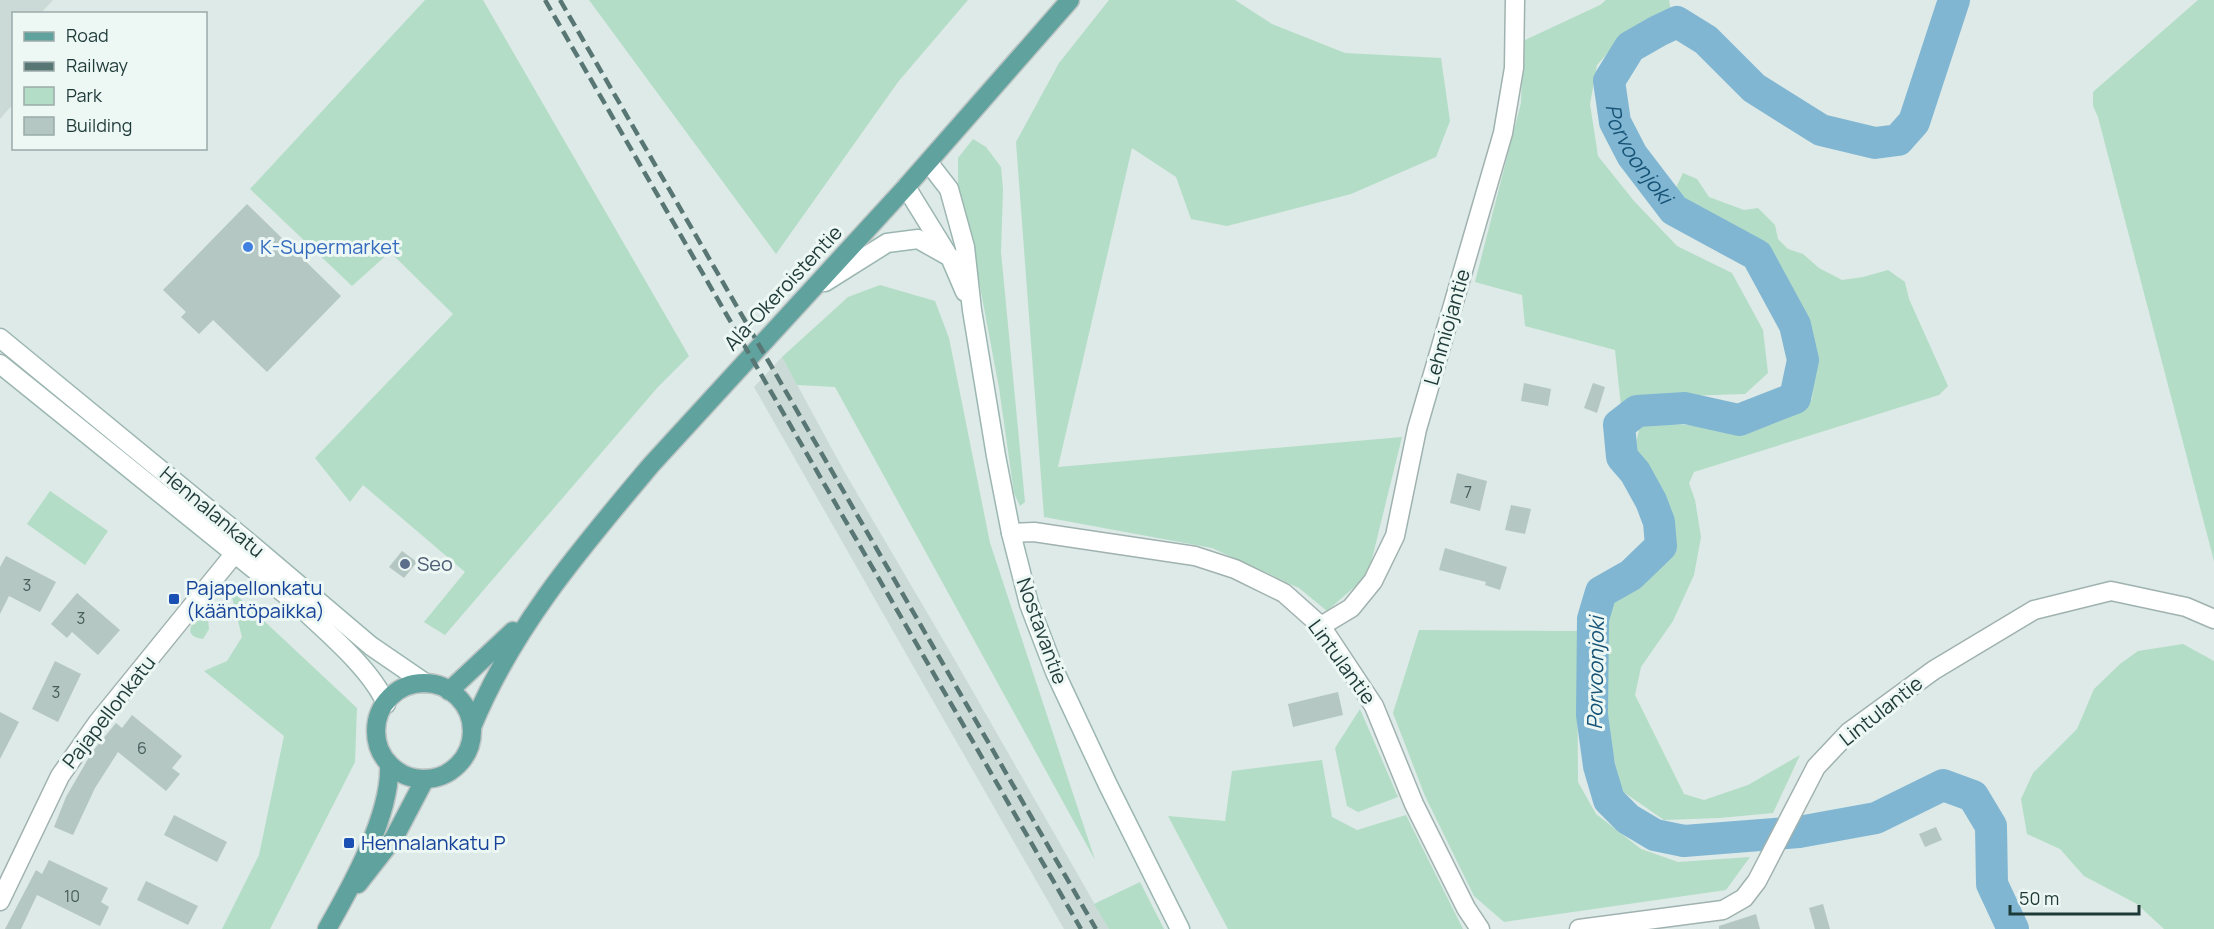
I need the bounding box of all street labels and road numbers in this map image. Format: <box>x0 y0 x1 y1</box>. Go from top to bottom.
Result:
street label: Ala-Okeroistentie <box>718 219 848 356</box>
street label: Lehmiojantie <box>1417 266 1476 388</box>
street label: Hennalankatu <box>154 460 270 563</box>
street label: Nostavantie <box>1011 574 1074 688</box>
street label: Lintulantie <box>1302 614 1382 710</box>
street label: Pajapellonkatu <box>56 650 161 774</box>
street label: Lintulantie <box>1833 670 1928 752</box>

